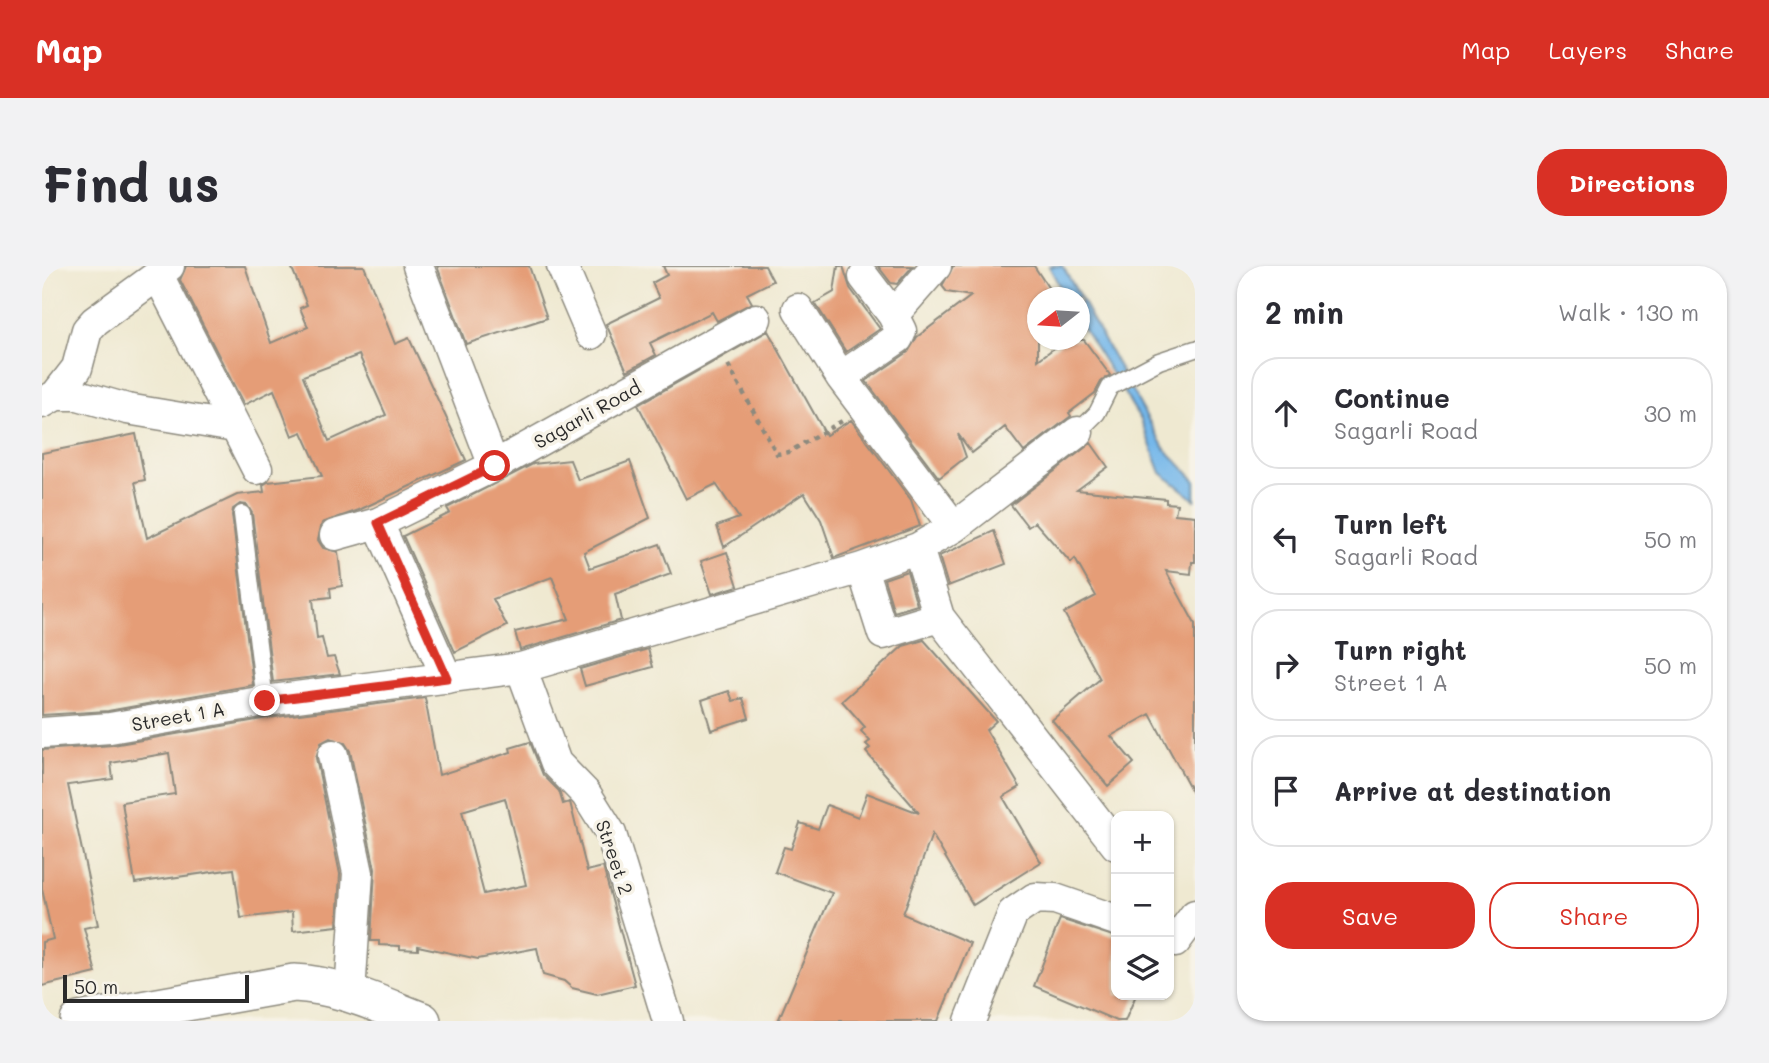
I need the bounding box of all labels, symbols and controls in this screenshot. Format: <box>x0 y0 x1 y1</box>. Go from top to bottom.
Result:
text: Map <box>35 28 103 71</box>
text: Map <box>1462 34 1510 65</box>
text: Layers <box>1548 34 1627 65</box>
text: Share <box>1665 34 1734 65</box>
button: Directions <box>1537 149 1727 216</box>
text: Find us <box>42 151 220 214</box>
north arrow <box>1027 287 1090 350</box>
text: 2 min <box>1265 292 1344 332</box>
text: Walk · 130 m <box>1558 297 1699 327</box>
street label: Sagarli Road <box>529 374 645 454</box>
text: Continue <box>1334 381 1450 415</box>
icon: ahead <box>1267 394 1305 432</box>
text: 30 m <box>1644 398 1697 428</box>
text: Sagarli Road <box>1334 415 1478 445</box>
route start <box>479 450 510 481</box>
text: Turn left <box>1334 507 1447 541</box>
icon: left <box>1267 520 1305 558</box>
text: 50 m <box>1644 524 1697 554</box>
text: Sagarli Road <box>1334 541 1478 571</box>
text: Turn right <box>1334 633 1467 667</box>
icon: right <box>1267 646 1305 684</box>
text: 50 m <box>1644 650 1697 680</box>
text: Street 1 A <box>1334 667 1448 697</box>
route end <box>249 685 280 716</box>
street label: Street 1 A <box>129 696 227 736</box>
icon: arrive <box>1267 772 1305 810</box>
text: Arrive at destination <box>1334 774 1611 808</box>
map controls <box>1111 811 1174 1000</box>
button: + <box>1111 811 1174 874</box>
street label: Street 2 <box>591 816 639 898</box>
button: − <box>1111 874 1174 937</box>
button: Save <box>1265 882 1475 949</box>
button: Share <box>1489 882 1699 949</box>
button: layers <box>1111 937 1174 1000</box>
scale bar <box>63 972 248 1004</box>
text: 50 m <box>74 974 118 999</box>

